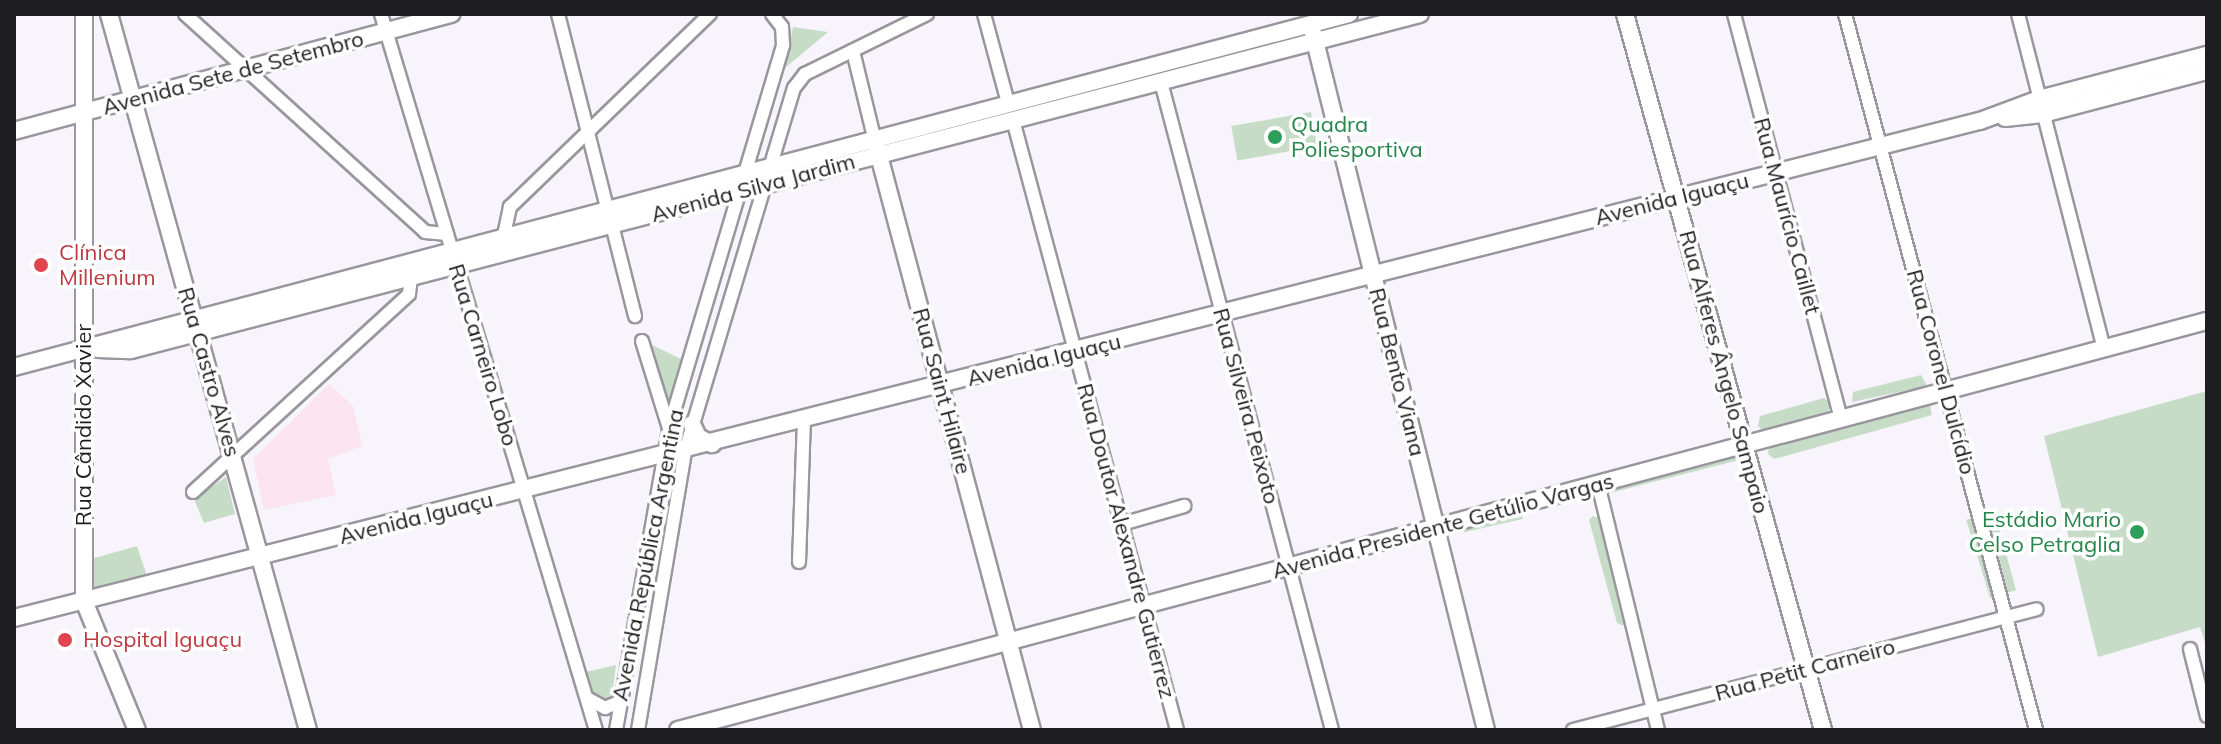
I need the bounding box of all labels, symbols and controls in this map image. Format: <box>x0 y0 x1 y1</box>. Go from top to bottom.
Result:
street label: Avenida Sete de Setembro <box>99 25 367 121</box>
place label: Quadra Poliesportiva <box>1291 111 1423 162</box>
street label: Rua Maurício Caillet <box>1748 115 1826 317</box>
marker: Quadra Poliesportiva <box>1266 128 1284 146</box>
street label: Avenida Silva Jardim <box>648 148 858 228</box>
street label: Avenida Iguaçu <box>1592 167 1752 231</box>
street label: Rua Alferes Ângelo Sampaio <box>1673 228 1775 516</box>
place label: Clínica Millenium <box>59 239 156 290</box>
marker: Clínica Millenium <box>30 254 52 276</box>
street label: Rua Carneiro Lobo <box>443 261 523 449</box>
street label: Rua Coronel Dulcídio <box>1901 266 1981 478</box>
street label: Rua Castro Alves <box>172 284 246 460</box>
street label: Rua Bento Viana <box>1363 285 1431 459</box>
street label: Rua Saint Hilaire <box>907 305 977 477</box>
street label: Rua Silveira Peixoto <box>1207 305 1285 507</box>
street label: Rua Cândido Xavier <box>71 324 97 526</box>
street label: Avenida Iguaçu <box>964 328 1124 392</box>
street label: Rua Doutor Alexandre Gutierrez <box>1071 381 1181 701</box>
street label: Avenida República Argentina <box>607 407 689 703</box>
street label: Avenida Presidente Getúlio Vargas <box>1269 468 1617 584</box>
street label: Avenida Iguaçu <box>336 486 496 550</box>
place label: Estádio Mario Celso Petraglia <box>1969 506 2121 558</box>
marker: Estádio Mario Celso Petraglia <box>2128 523 2146 541</box>
place label: Hospital Iguaçu <box>83 627 242 653</box>
marker: Hospital Iguaçu <box>54 629 76 651</box>
street label: Rua Petit Carneiro <box>1712 633 1898 707</box>

